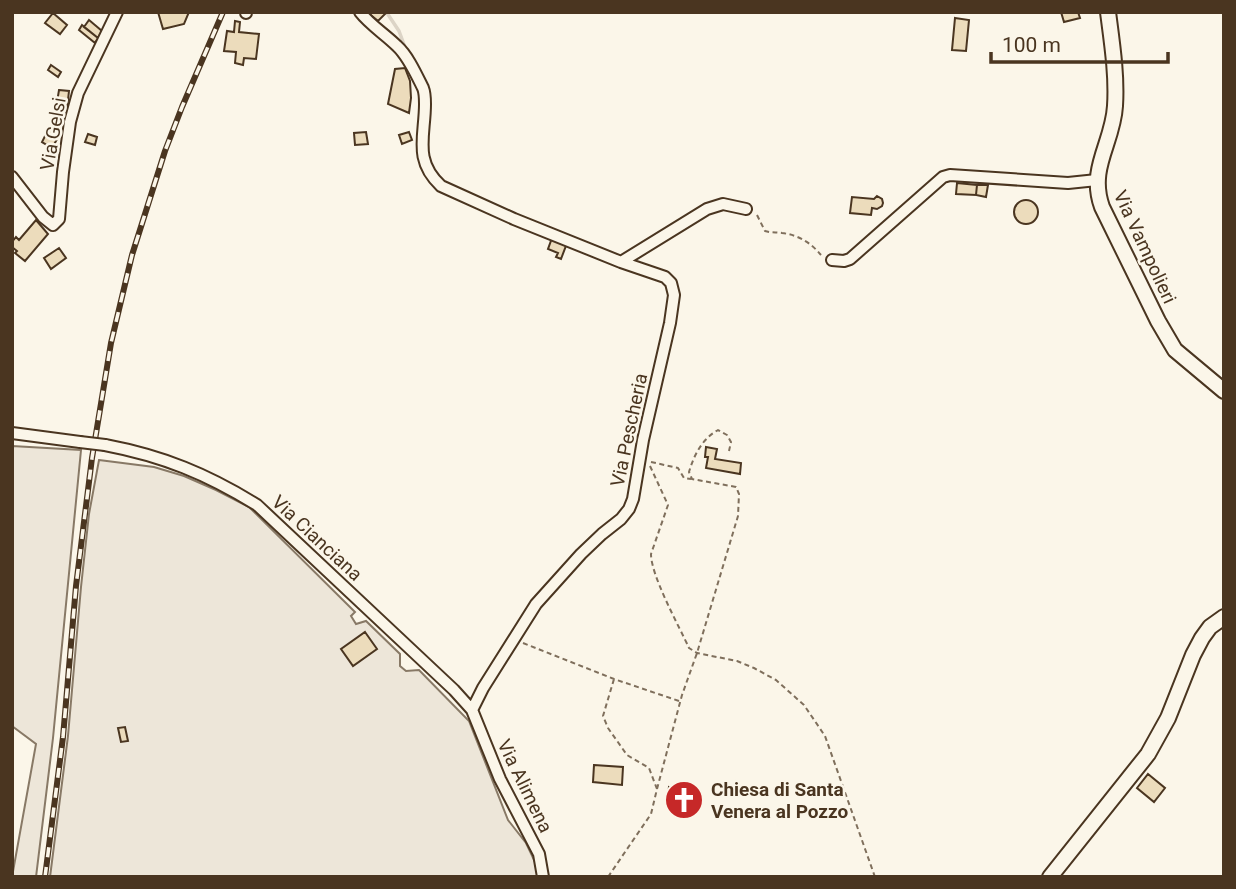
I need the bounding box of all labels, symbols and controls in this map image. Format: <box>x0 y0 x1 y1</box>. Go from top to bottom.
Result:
scale bar <box>991 21 1168 65</box>
text: 100 m <box>1002 33 1061 57</box>
street label: Via Gelsi <box>35 96 71 172</box>
street label: Via Vampolieri <box>1109 187 1181 307</box>
street label: Via Pescheria <box>606 371 652 489</box>
street label: Via Cianciana <box>267 490 367 586</box>
street label: Via Alimena <box>493 736 557 836</box>
place label: Chiesa di Santa Venera al Pozzo <box>711 778 849 823</box>
church icon: Chiesa di Santa Venera al Pozzo <box>663 779 705 821</box>

